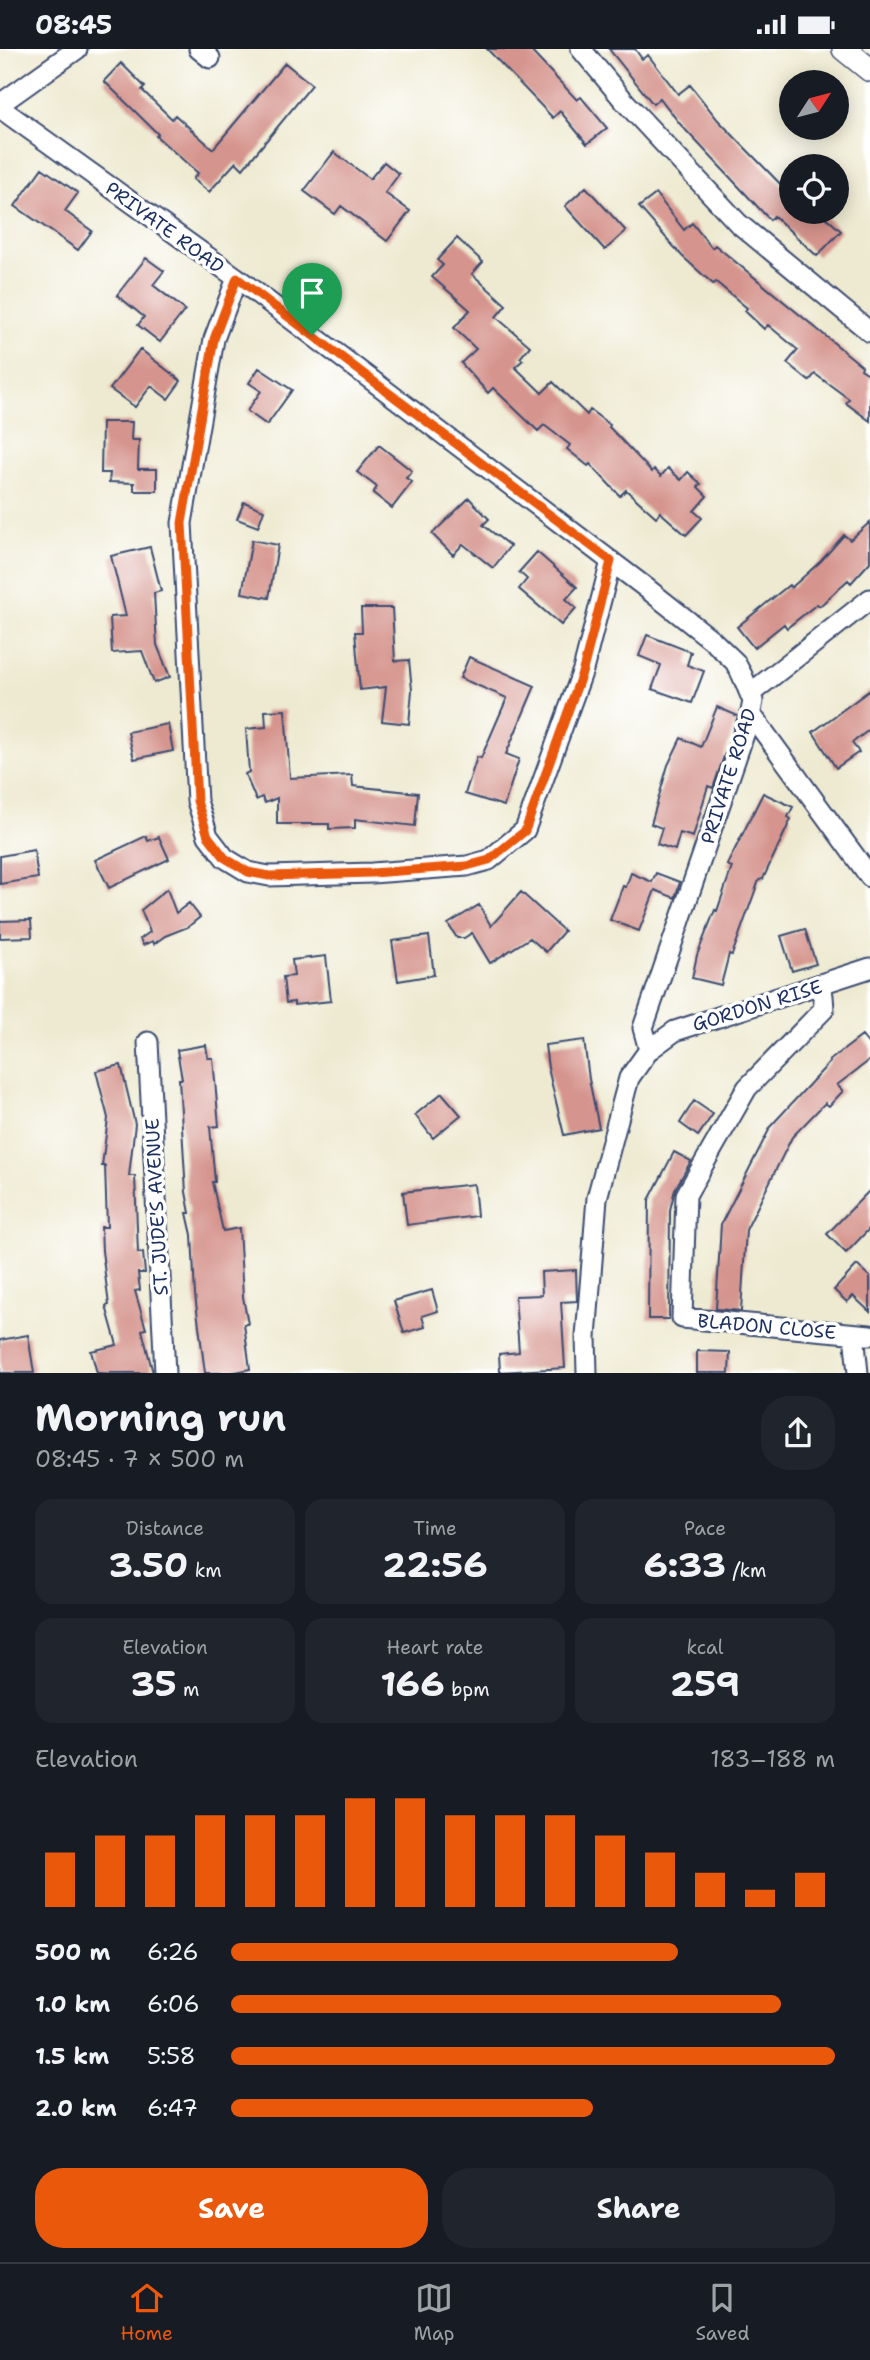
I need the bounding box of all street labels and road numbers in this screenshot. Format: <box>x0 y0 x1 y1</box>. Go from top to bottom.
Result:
street label: PRIVATE ROAD <box>100 176 229 279</box>
street label: PRIVATE ROAD <box>695 705 762 847</box>
street label: GORDON RISE <box>689 974 825 1037</box>
street label: ST. JUDE'S AVENUE <box>139 1118 174 1296</box>
street label: BLADON CLOSE <box>697 1308 837 1345</box>

